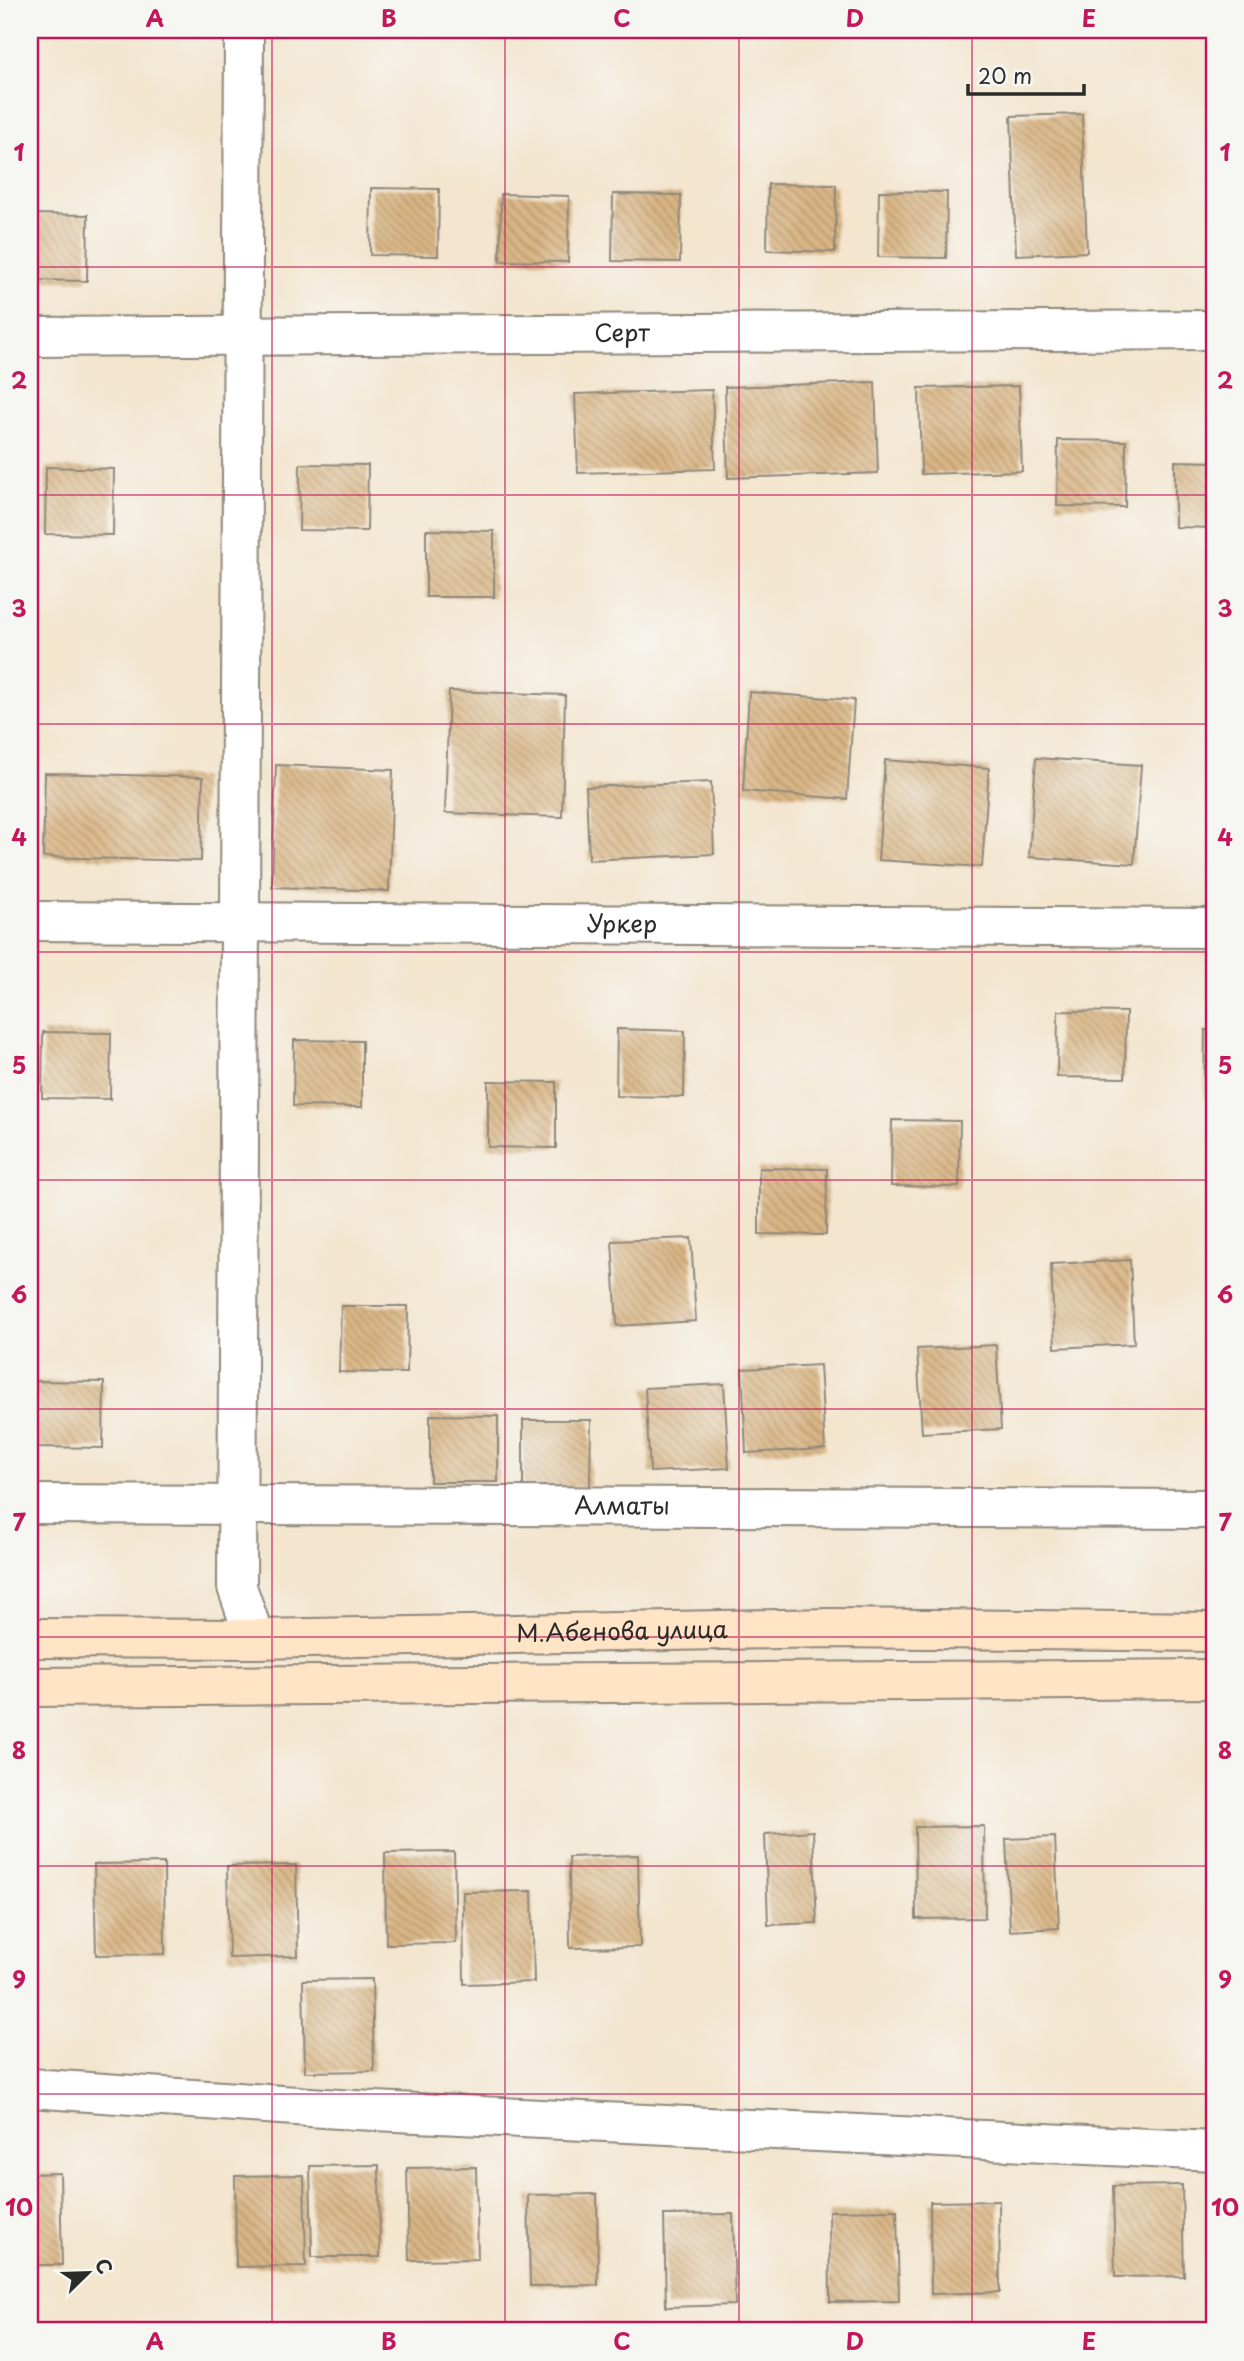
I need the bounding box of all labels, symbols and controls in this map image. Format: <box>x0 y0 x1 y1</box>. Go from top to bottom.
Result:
text: A <box>146 0 164 35</box>
text: B <box>381 0 397 35</box>
text: C <box>613 0 631 35</box>
text: D <box>846 0 864 35</box>
text: E <box>1082 0 1096 35</box>
scale bar <box>968 52 1083 96</box>
text: 20 m <box>978 59 1032 91</box>
text: 1 <box>14 134 25 169</box>
text: 1 <box>1220 134 1231 169</box>
street label: Серт <box>594 313 650 350</box>
text: 2 <box>11 362 27 397</box>
text: 2 <box>1217 362 1233 397</box>
text: 3 <box>11 590 27 625</box>
text: 3 <box>1217 590 1233 625</box>
text: 4 <box>11 819 27 854</box>
text: 4 <box>1217 819 1233 854</box>
street label: Уркер <box>587 904 657 941</box>
text: 5 <box>12 1047 26 1082</box>
text: 5 <box>1218 1047 1232 1082</box>
text: 6 <box>11 1276 27 1311</box>
text: 6 <box>1217 1276 1233 1311</box>
street label: Алматы <box>574 1486 670 1523</box>
text: 7 <box>12 1504 26 1539</box>
text: 7 <box>1218 1504 1232 1539</box>
street label: М.Абенова улица <box>516 1610 728 1650</box>
text: 8 <box>12 1732 26 1767</box>
text: 8 <box>1218 1732 1232 1767</box>
text: 9 <box>12 1961 26 1996</box>
text: 9 <box>1218 1961 1232 1996</box>
text: 10 <box>5 2189 33 2224</box>
text: 10 <box>1211 2189 1239 2224</box>
north arrow <box>52 2238 122 2308</box>
text: С <box>89 2254 120 2278</box>
text: A <box>146 2323 164 2358</box>
text: B <box>381 2323 397 2358</box>
text: C <box>613 2323 631 2358</box>
text: D <box>846 2323 864 2358</box>
text: E <box>1082 2323 1096 2358</box>

